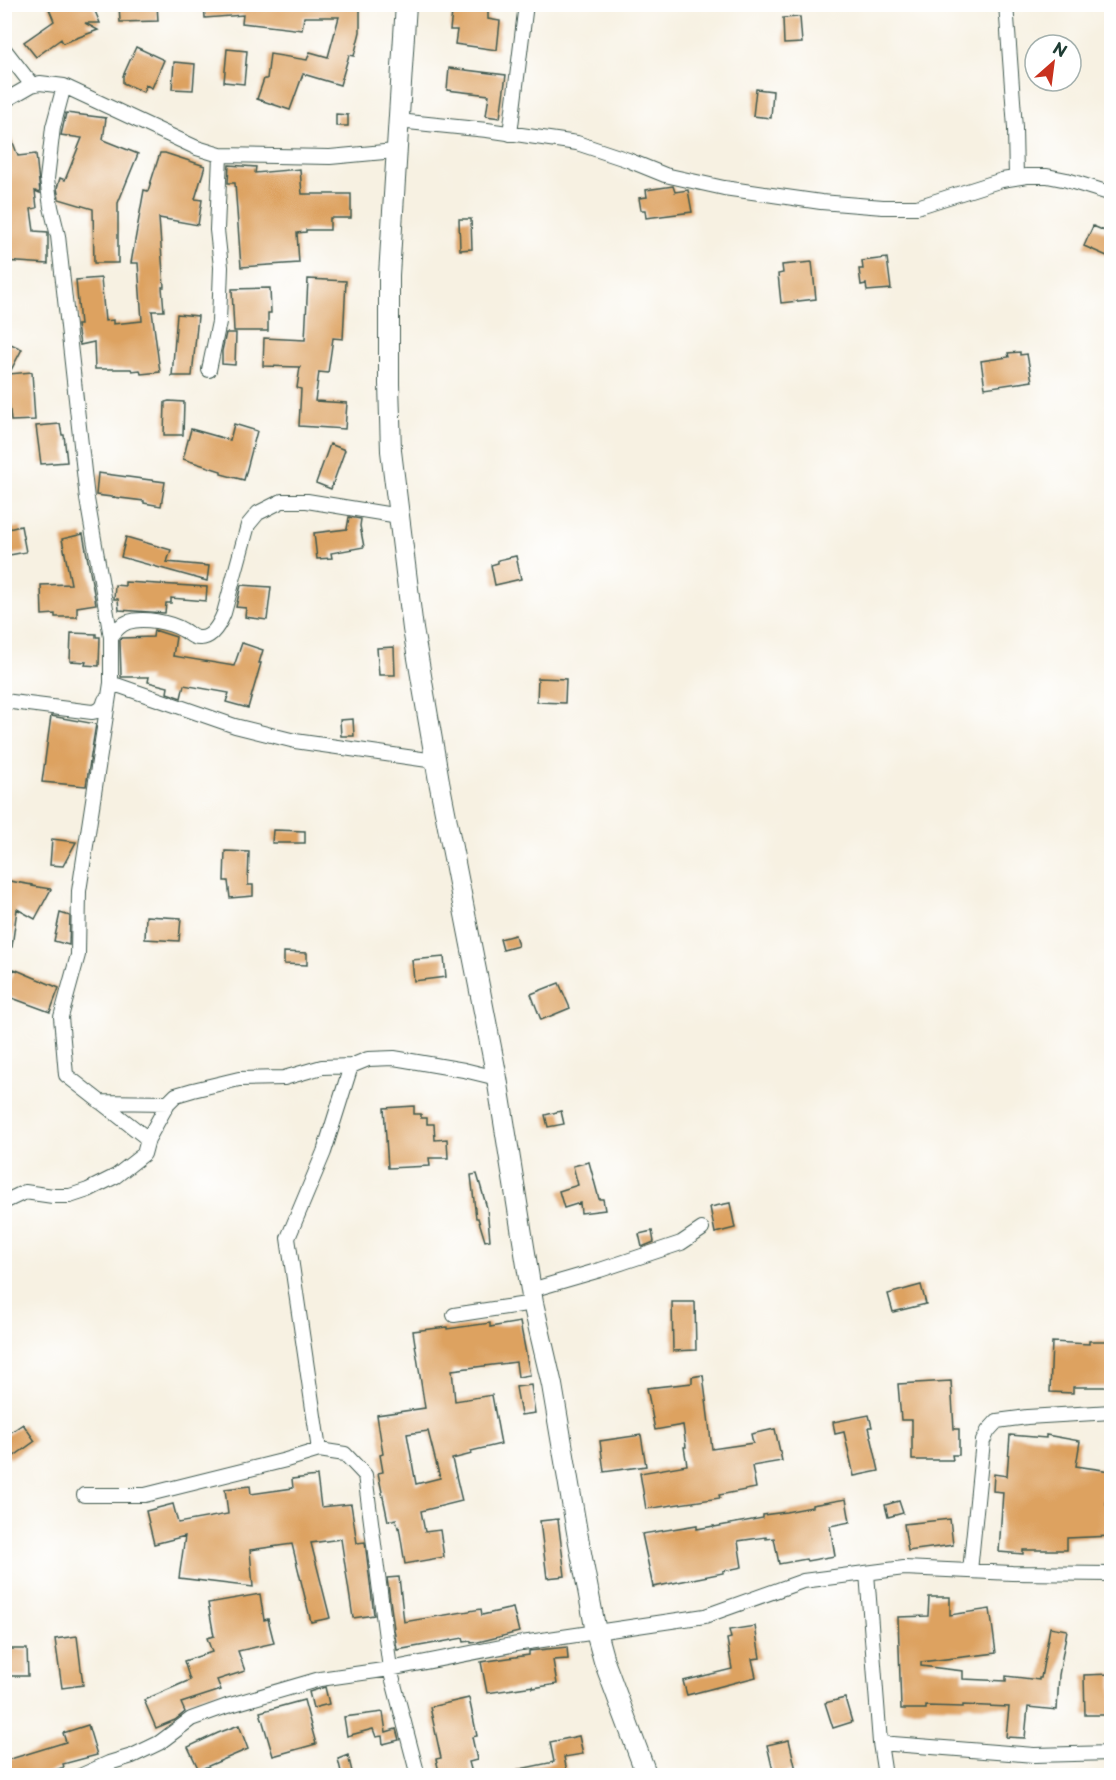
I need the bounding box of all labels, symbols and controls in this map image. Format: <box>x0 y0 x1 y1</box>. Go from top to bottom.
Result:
north arrow <box>1023 33 1083 93</box>
text: N <box>1049 35 1072 62</box>

